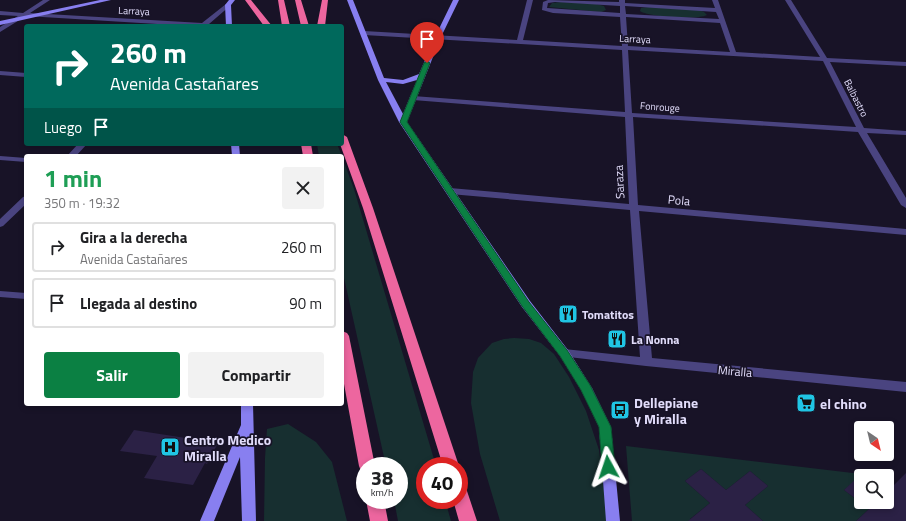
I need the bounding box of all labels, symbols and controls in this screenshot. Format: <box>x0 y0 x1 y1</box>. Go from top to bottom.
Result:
street label: Larraya <box>118 3 150 19</box>
pin <box>410 22 444 63</box>
icon: arrive <box>416 28 438 50</box>
text: 260 m <box>110 31 187 74</box>
street label: Larraya <box>619 31 651 47</box>
icon: right <box>44 40 96 92</box>
text: Avenida Castañares <box>110 70 259 97</box>
street label: Balbastro <box>840 77 872 119</box>
street label: Fonrouge <box>640 98 680 116</box>
text: Luego <box>44 116 82 139</box>
icon: arrive <box>90 116 112 138</box>
text: 1 min <box>44 160 102 196</box>
street label: Saraza <box>609 164 629 200</box>
button: close <box>282 167 324 209</box>
street label: Pola <box>667 190 691 210</box>
text: 350 m · 19:32 <box>44 193 120 213</box>
text: Gira a la derecha <box>80 226 187 249</box>
icon: right <box>46 236 68 258</box>
text: 260 m <box>281 236 322 259</box>
text: Avenida Castañares <box>80 249 187 269</box>
icon: arrive <box>46 292 68 314</box>
text: Llegada al destino <box>80 292 197 315</box>
text: 90 m <box>289 292 322 315</box>
restaurant icon: Tomatitos <box>557 303 579 325</box>
place label: Tomatitos <box>582 305 634 324</box>
restaurant icon: La Nonna <box>606 328 628 350</box>
place label: La Nonna <box>631 330 679 349</box>
button: Salir <box>44 352 180 398</box>
button: Compartir <box>188 352 324 398</box>
street label: Miralla <box>717 360 753 382</box>
place label: Dellepiane y Miralla <box>634 392 698 429</box>
supermarket icon: el chino <box>795 392 817 414</box>
place label: el chino <box>820 393 867 414</box>
bus stop icon: Dellepiane y Miralla <box>609 399 631 421</box>
north arrow <box>854 421 894 461</box>
map controls <box>854 421 894 509</box>
place label: Centro Medico Miralla <box>184 429 271 466</box>
hospital icon: Centro Medico Miralla <box>159 436 181 458</box>
position arrow <box>587 446 629 488</box>
speed limit sign: 40 <box>416 457 468 509</box>
text: 38 <box>371 462 393 493</box>
button: search <box>854 469 894 509</box>
text: km/h <box>371 485 393 500</box>

